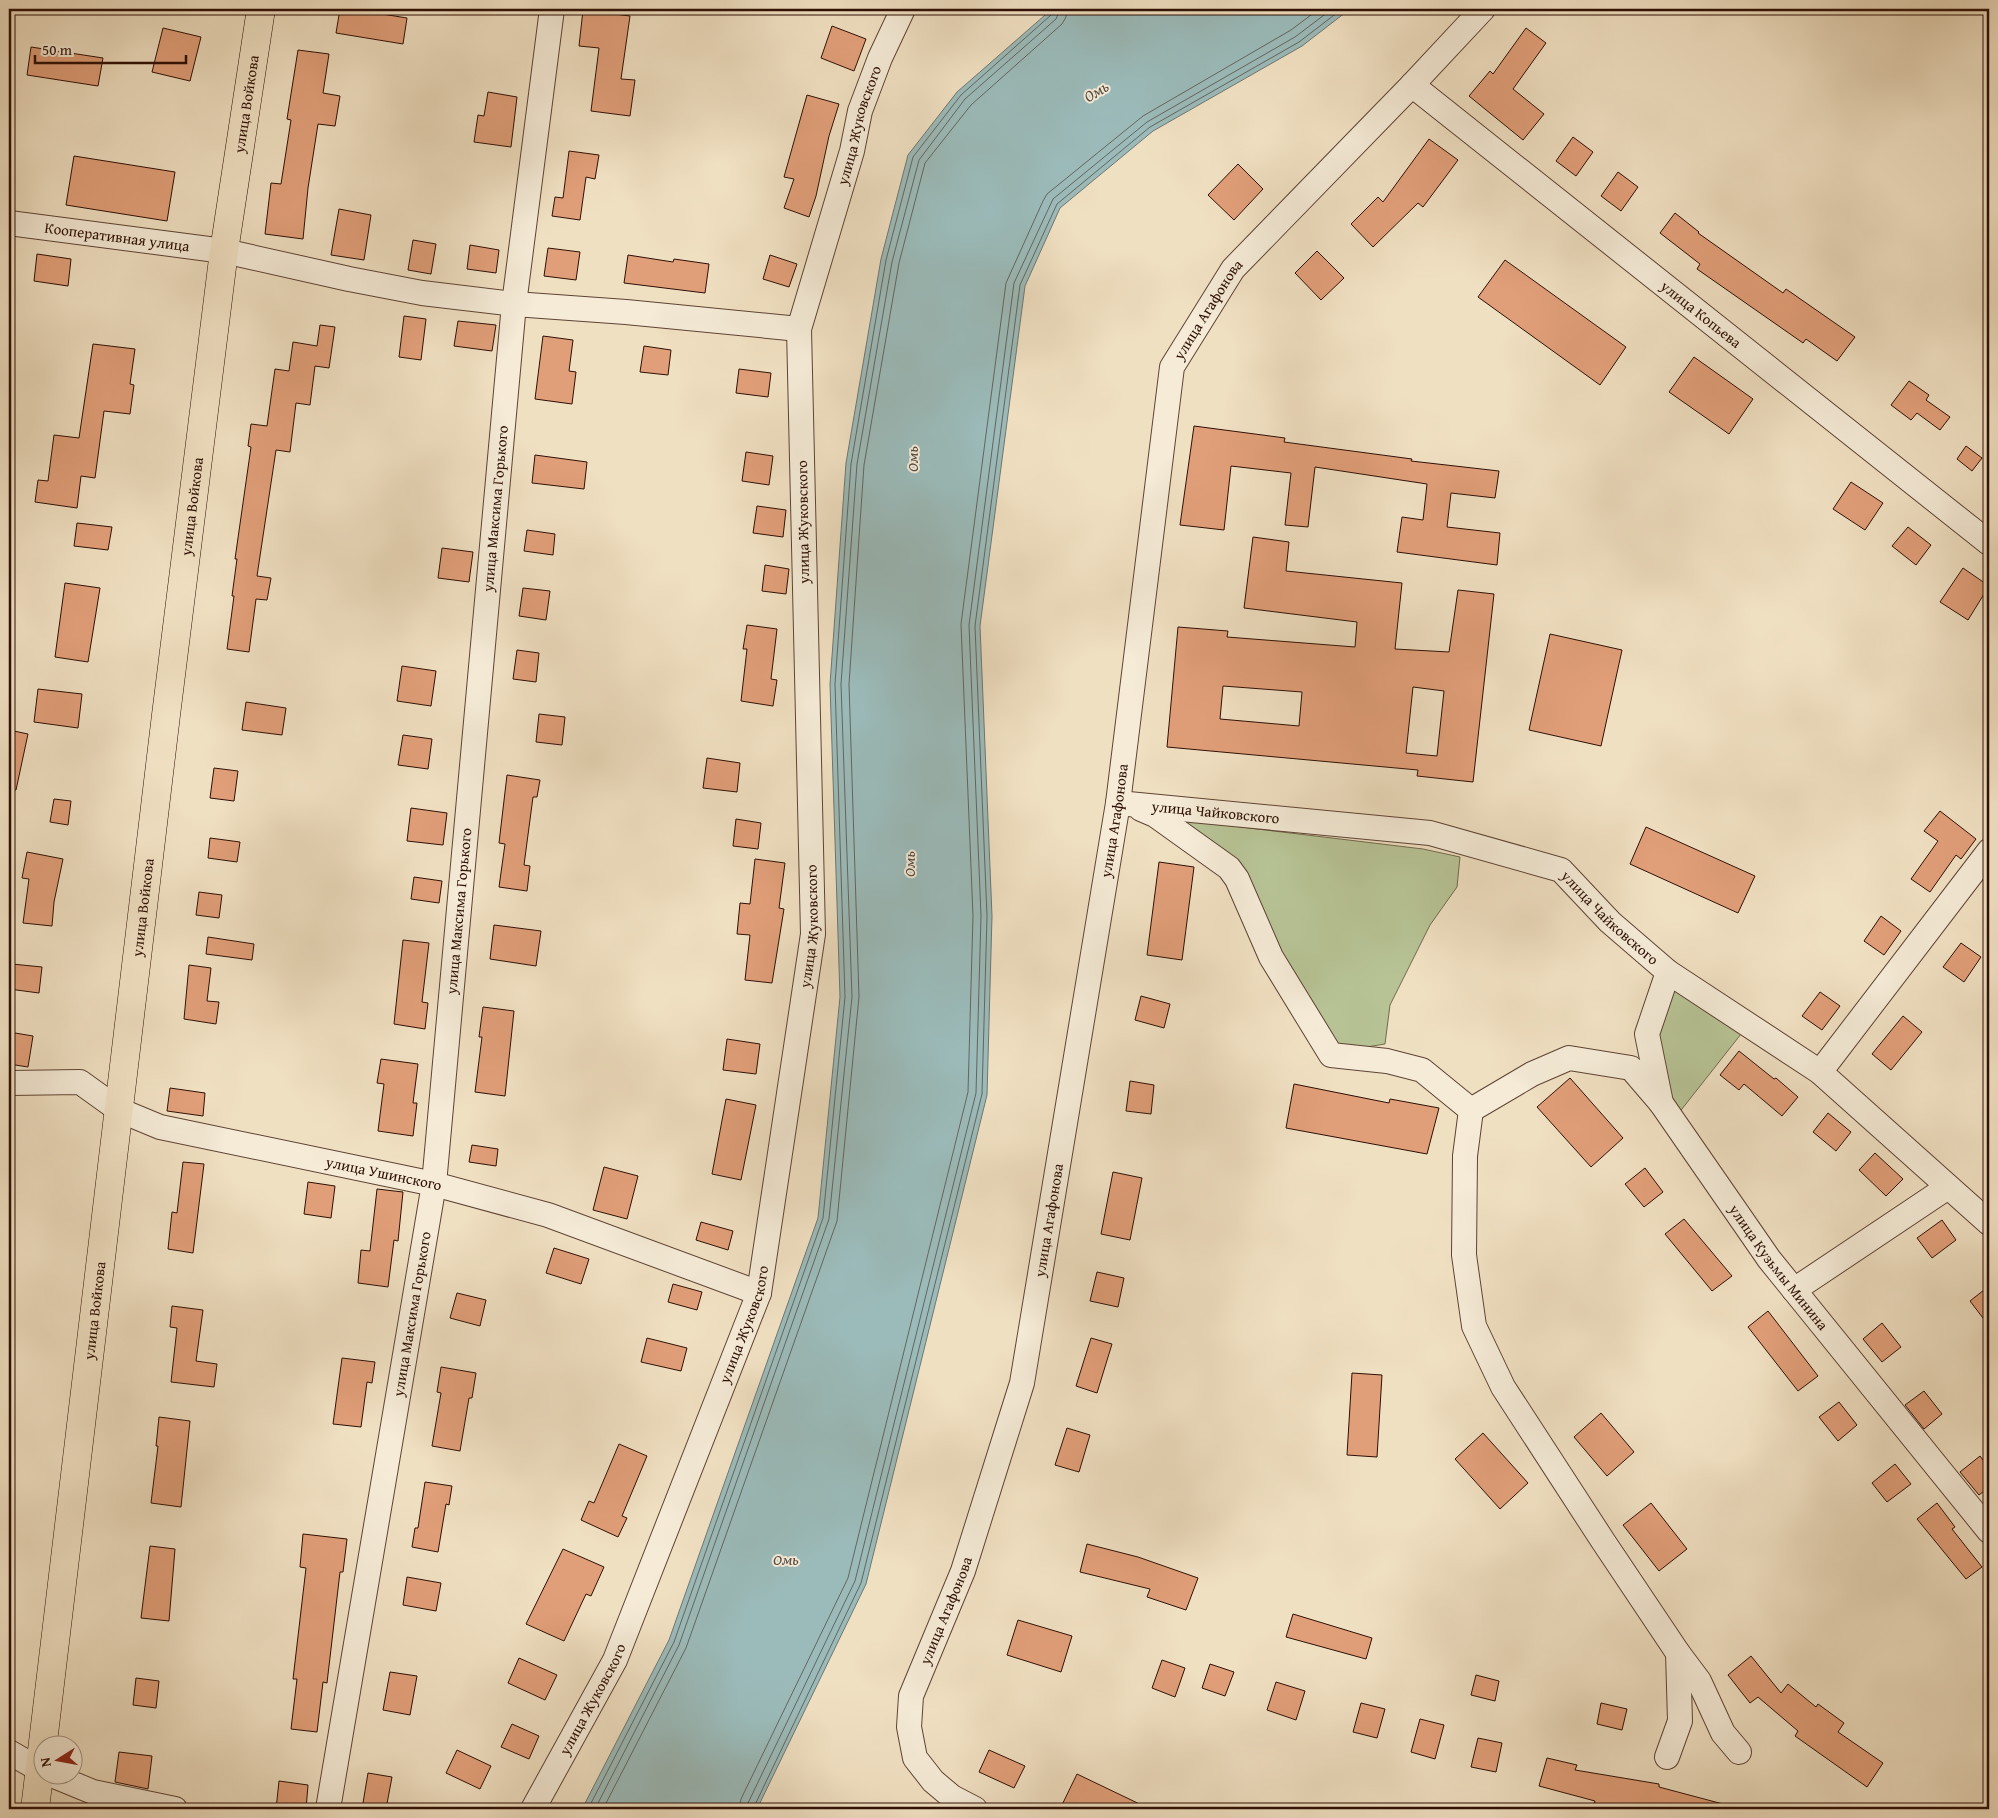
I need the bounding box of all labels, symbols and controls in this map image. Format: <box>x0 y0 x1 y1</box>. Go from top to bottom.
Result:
scale bar <box>35 32 186 64</box>
text: 50 m <box>42 39 73 60</box>
street label: улица Войкова <box>228 53 264 156</box>
street label: улица Жуковского <box>831 62 886 189</box>
water label: Омь <box>1079 74 1114 108</box>
street label: Кооперативная улица <box>43 217 192 257</box>
street label: улица Агафонова <box>1168 254 1248 364</box>
street label: улица Копьева <box>1656 275 1747 353</box>
street label: улица Максима Горького <box>477 424 513 594</box>
water label: Омь <box>900 446 924 472</box>
street label: улица Войкова <box>175 455 208 558</box>
street label: улица Жуковского <box>791 460 814 585</box>
street label: улица Агафонова <box>1095 762 1133 880</box>
street label: улица Чайковского <box>1150 795 1281 828</box>
street label: улица Максима Горького <box>440 827 476 996</box>
water label: Омь <box>897 851 921 877</box>
street label: улица Войкова <box>126 856 159 959</box>
street label: улица Жуковского <box>794 864 823 990</box>
street label: улица Чайковского <box>1556 865 1664 970</box>
street label: улица Ушинского <box>323 1151 445 1196</box>
street label: улица Агафонова <box>1029 1161 1068 1280</box>
street label: улица Кузьмы Минина <box>1724 1199 1834 1335</box>
street label: улица Максима Горького <box>387 1230 436 1399</box>
street label: улица Войкова <box>78 1259 111 1362</box>
street label: улица Жуковского <box>713 1264 773 1387</box>
water label: Омь <box>773 1547 799 1571</box>
street label: улица Агафонова <box>914 1553 977 1669</box>
street label: улица Жуковского <box>553 1640 631 1759</box>
north arrow <box>32 1736 82 1786</box>
text: N <box>34 1755 56 1769</box>

